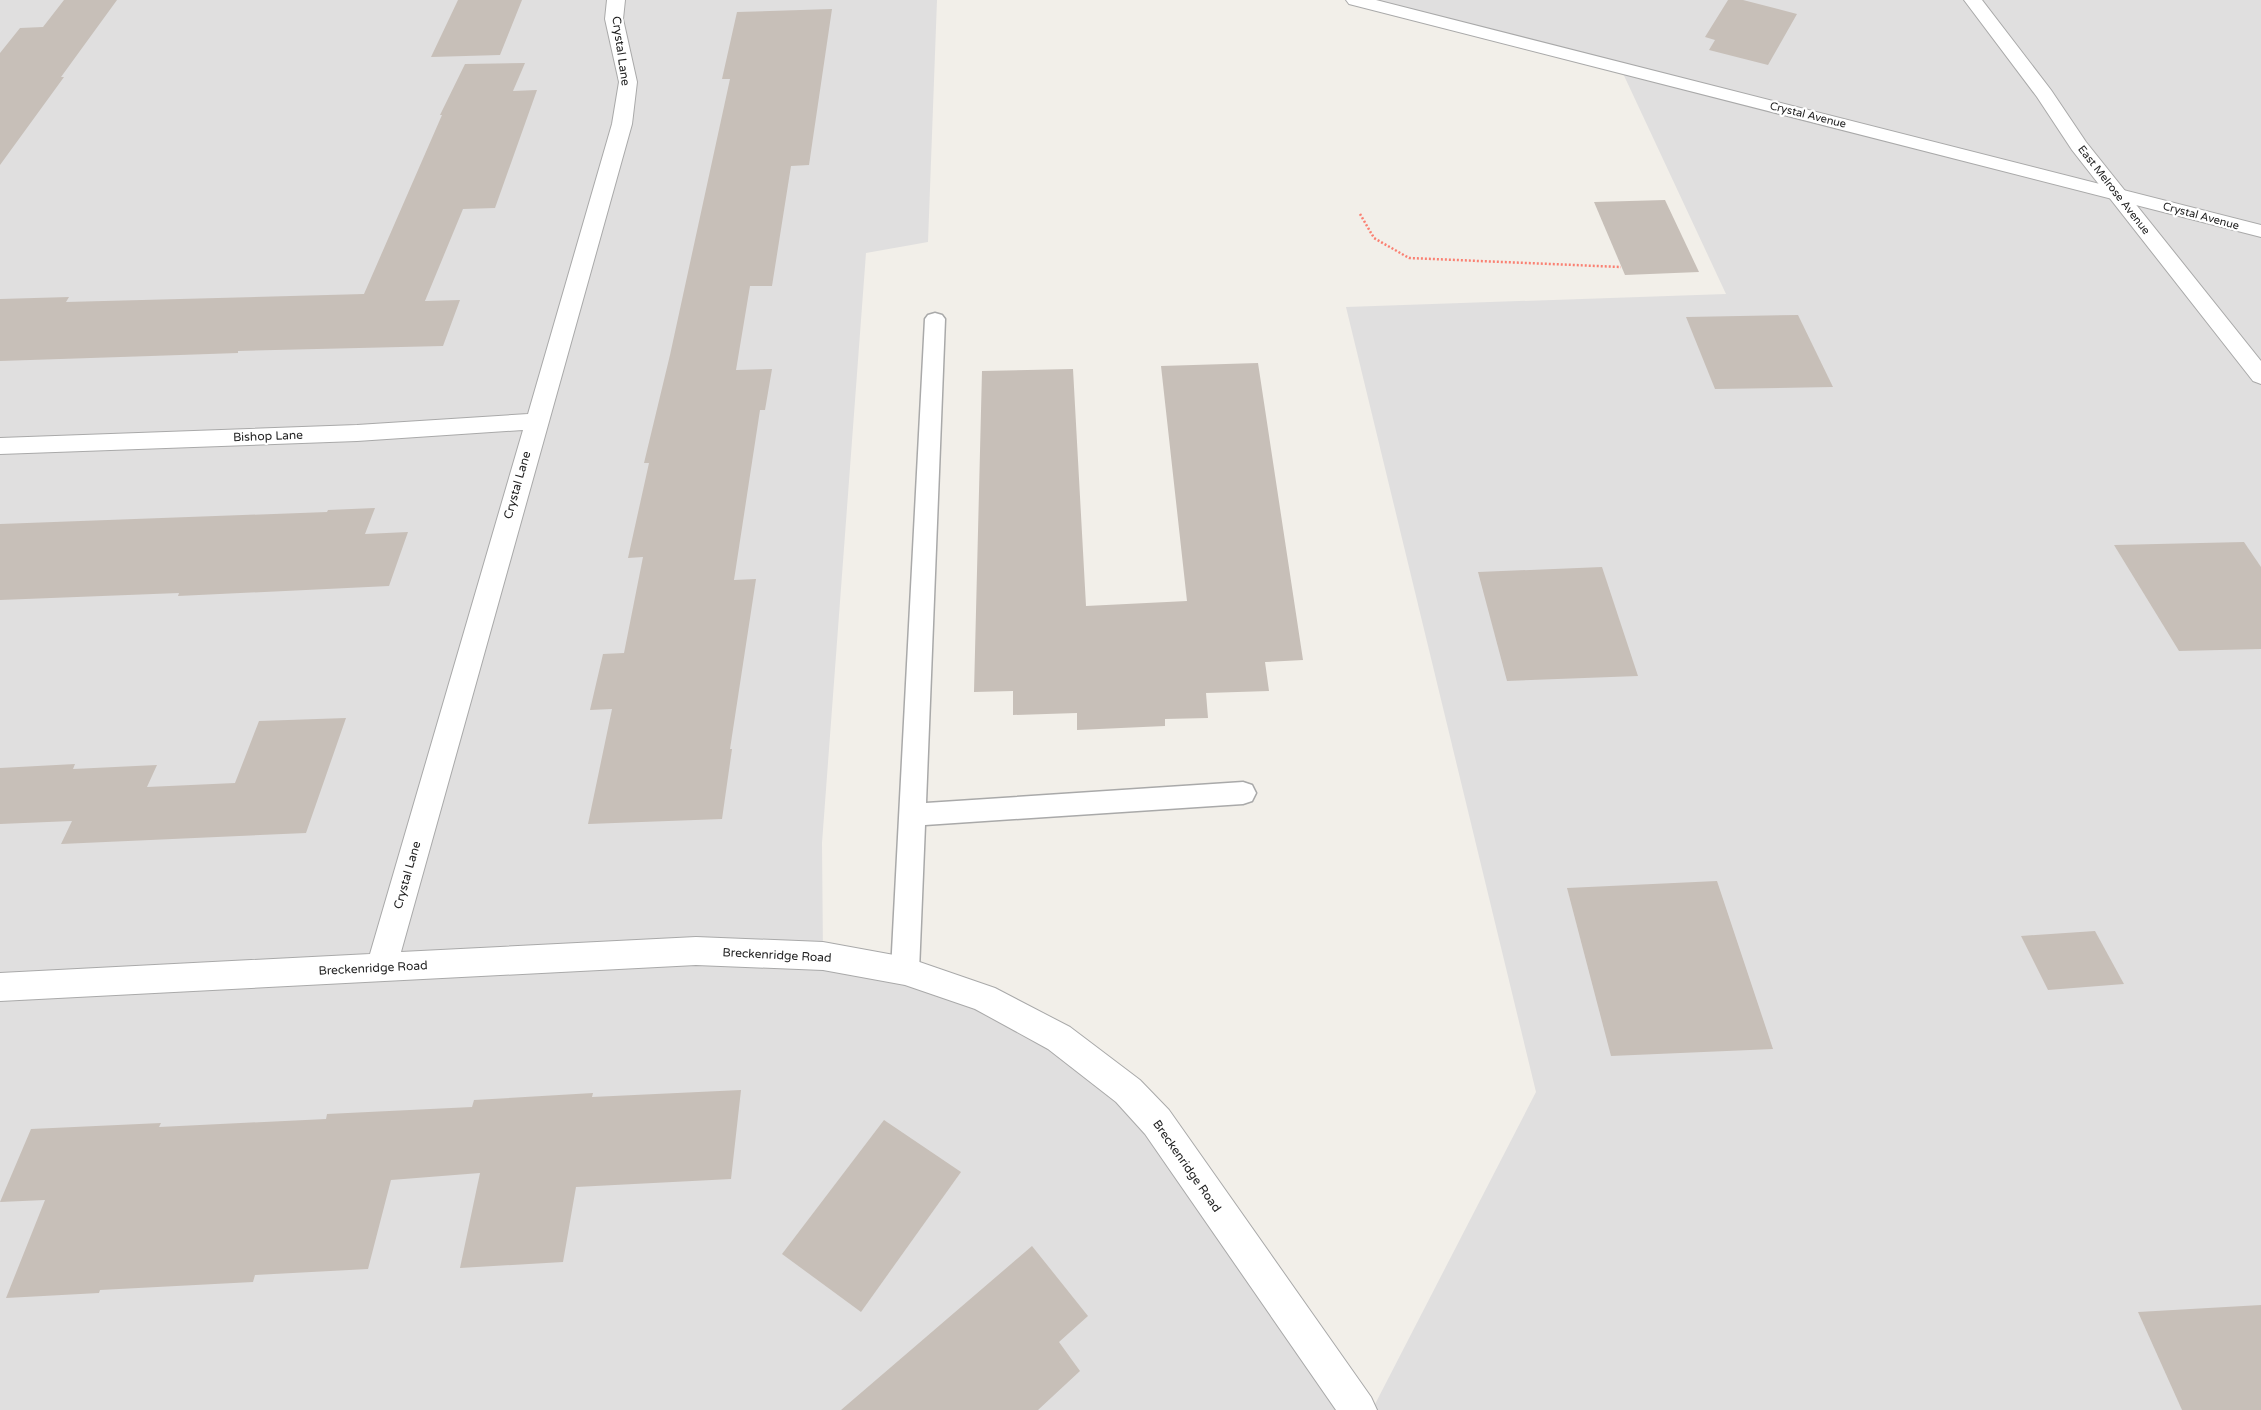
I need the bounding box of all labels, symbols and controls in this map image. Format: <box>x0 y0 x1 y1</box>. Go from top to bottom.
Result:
street label: Crystal Lane <box>609 15 633 87</box>
street label: Crystal Avenue <box>1768 99 1848 131</box>
street label: East Melrose Avenue <box>2075 143 2153 237</box>
street label: Crystal Avenue <box>2162 200 2240 232</box>
street label: Bishop Lane <box>233 428 303 444</box>
street label: Crystal Lane <box>501 449 533 521</box>
street label: Crystal Lane <box>391 839 423 911</box>
street label: Breckenridge Road <box>722 945 832 965</box>
street label: Breckenridge Road <box>318 958 428 978</box>
street label: Breckenridge Road <box>1150 1117 1224 1215</box>

